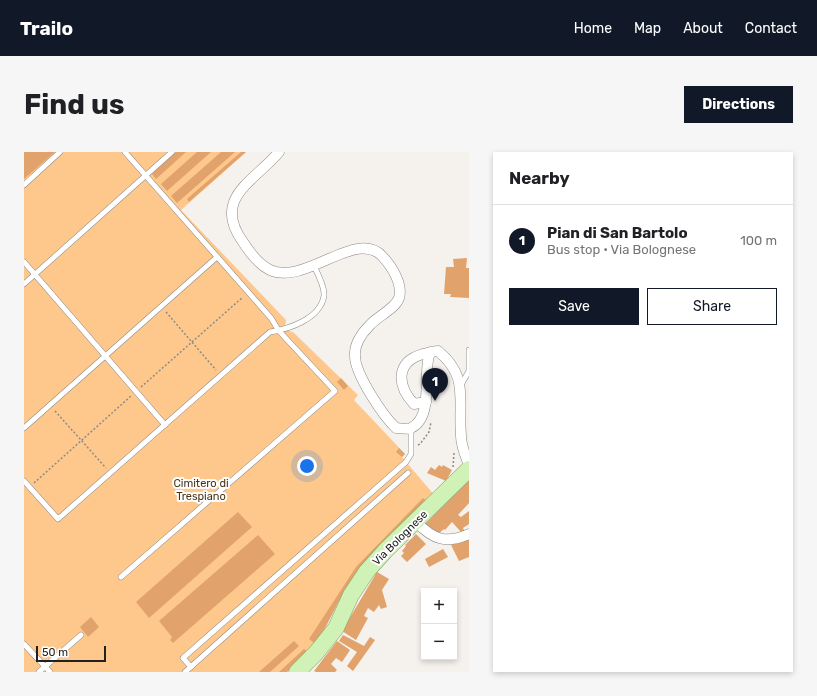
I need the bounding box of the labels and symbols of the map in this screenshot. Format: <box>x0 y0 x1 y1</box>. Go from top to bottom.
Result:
pin: 1 <box>422 368 448 401</box>
your location <box>297 456 317 476</box>
park label: Cimitero di Trespiano <box>173 477 229 503</box>
street label: Via Bolognese <box>370 508 430 568</box>
scale bar <box>36 644 106 663</box>

